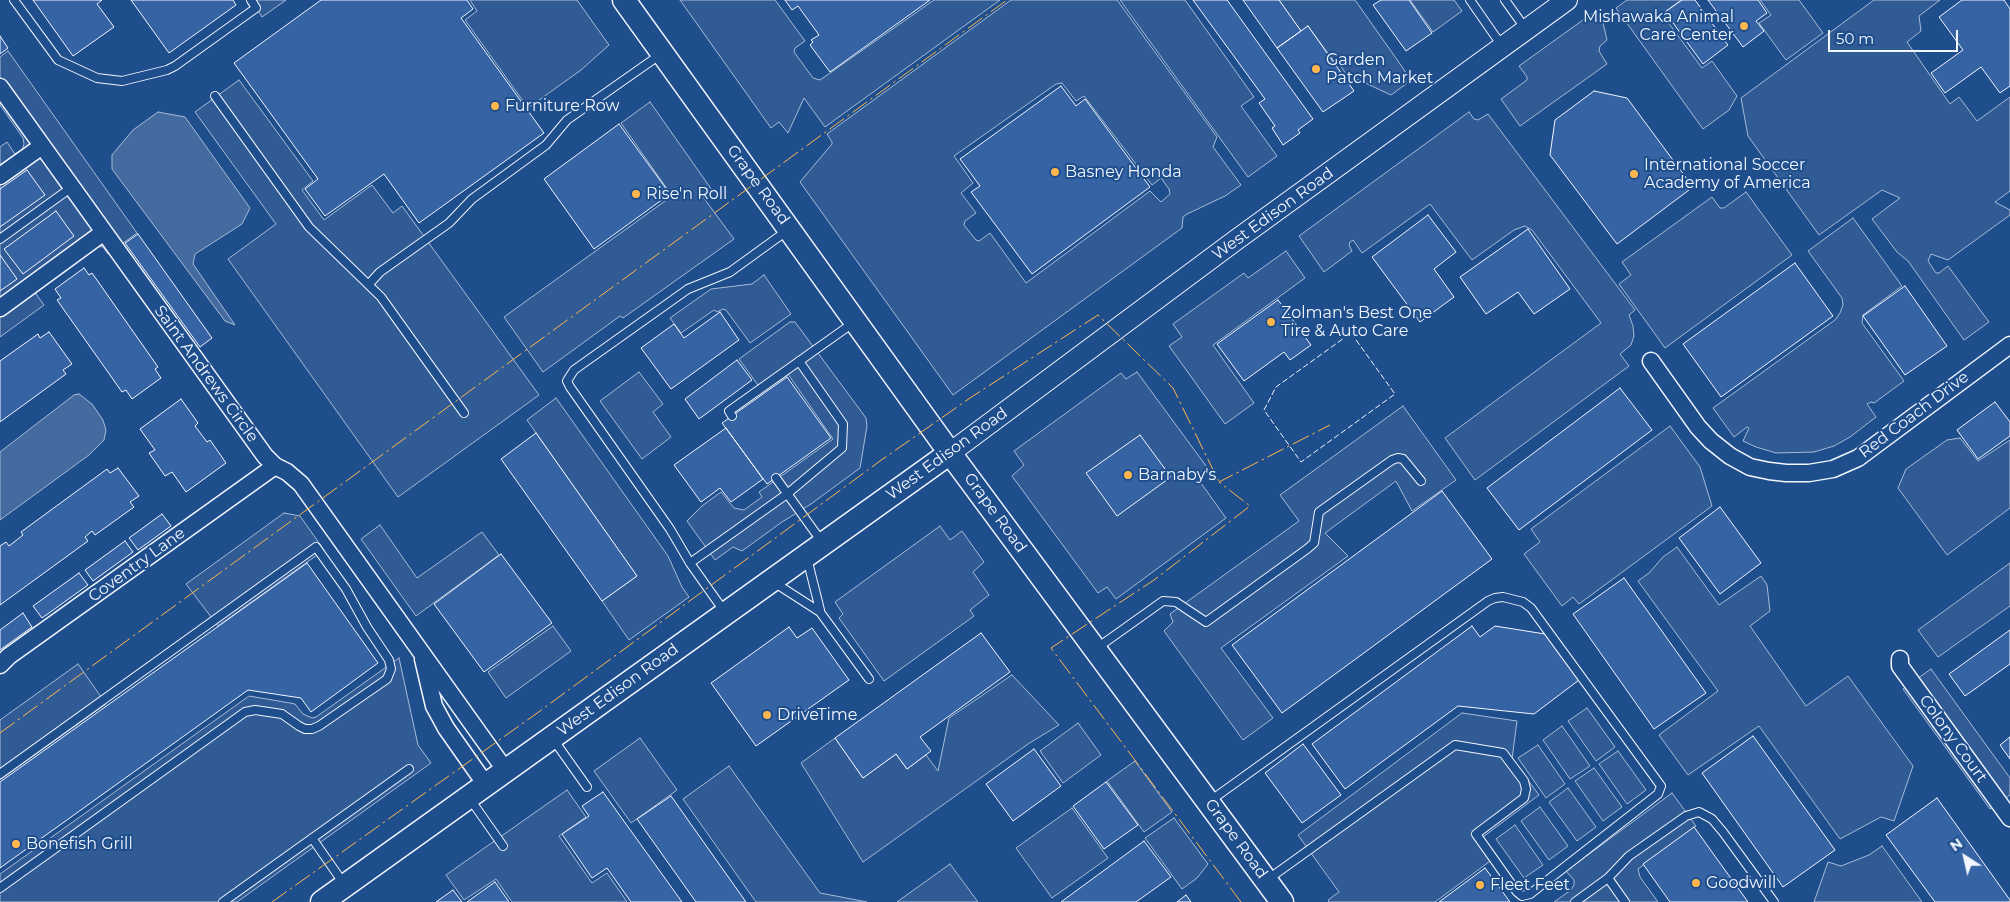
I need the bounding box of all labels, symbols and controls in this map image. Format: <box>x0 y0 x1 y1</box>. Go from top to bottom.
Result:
place label: Mishawaka Animal Care Center <box>1583 7 1734 45</box>
marker: Mishawaka Animal Care Center <box>1738 20 1750 32</box>
scale bar <box>1830 20 1960 52</box>
text: 50 m <box>1836 29 1874 48</box>
place label: Garden Patch Market <box>1326 50 1433 88</box>
marker: Garden Patch Market <box>1310 63 1322 75</box>
place label: Furniture Row <box>505 96 620 116</box>
marker: Furniture Row <box>489 100 501 112</box>
street label: Grape Road <box>723 141 793 229</box>
place label: International Soccer Academy of America <box>1644 155 1811 193</box>
place label: Basney Honda <box>1065 162 1182 182</box>
street label: West Edison Road <box>1209 163 1337 265</box>
marker: Basney Honda <box>1049 166 1061 178</box>
marker: International Soccer Academy of America <box>1628 168 1640 180</box>
place label: Rise'n Roll <box>646 184 727 204</box>
marker: Rise'n Roll <box>630 188 642 200</box>
street label: Saint Andrews Circle <box>150 302 262 446</box>
place label: Zolman's Best One Tire & Auto Care <box>1281 303 1432 341</box>
marker: Zolman's Best One Tire & Auto Care <box>1265 316 1277 328</box>
street label: Red Coach Drive <box>1855 367 1973 463</box>
street label: West Edison Road <box>883 403 1011 505</box>
place label: Barnaby's <box>1138 465 1216 485</box>
street label: Grape Road <box>960 469 1030 557</box>
marker: Barnaby's <box>1122 469 1134 481</box>
street label: Coventry Lane <box>85 524 189 606</box>
street label: West Edison Road <box>554 639 682 741</box>
street label: Colony Court <box>1915 691 1991 787</box>
place label: DriveTime <box>777 705 857 725</box>
marker: DriveTime <box>761 709 773 721</box>
street label: Grape Road <box>1201 795 1271 883</box>
north arrow <box>1940 832 1990 882</box>
place label: Bonefish Grill <box>26 834 133 854</box>
text: N <box>1947 834 1966 855</box>
marker: Bonefish Grill <box>10 838 22 850</box>
place label: Goodwill <box>1706 873 1776 893</box>
place label: Fleet Feet <box>1490 875 1570 895</box>
marker: Goodwill <box>1690 877 1702 889</box>
marker: Fleet Feet <box>1474 879 1486 891</box>

